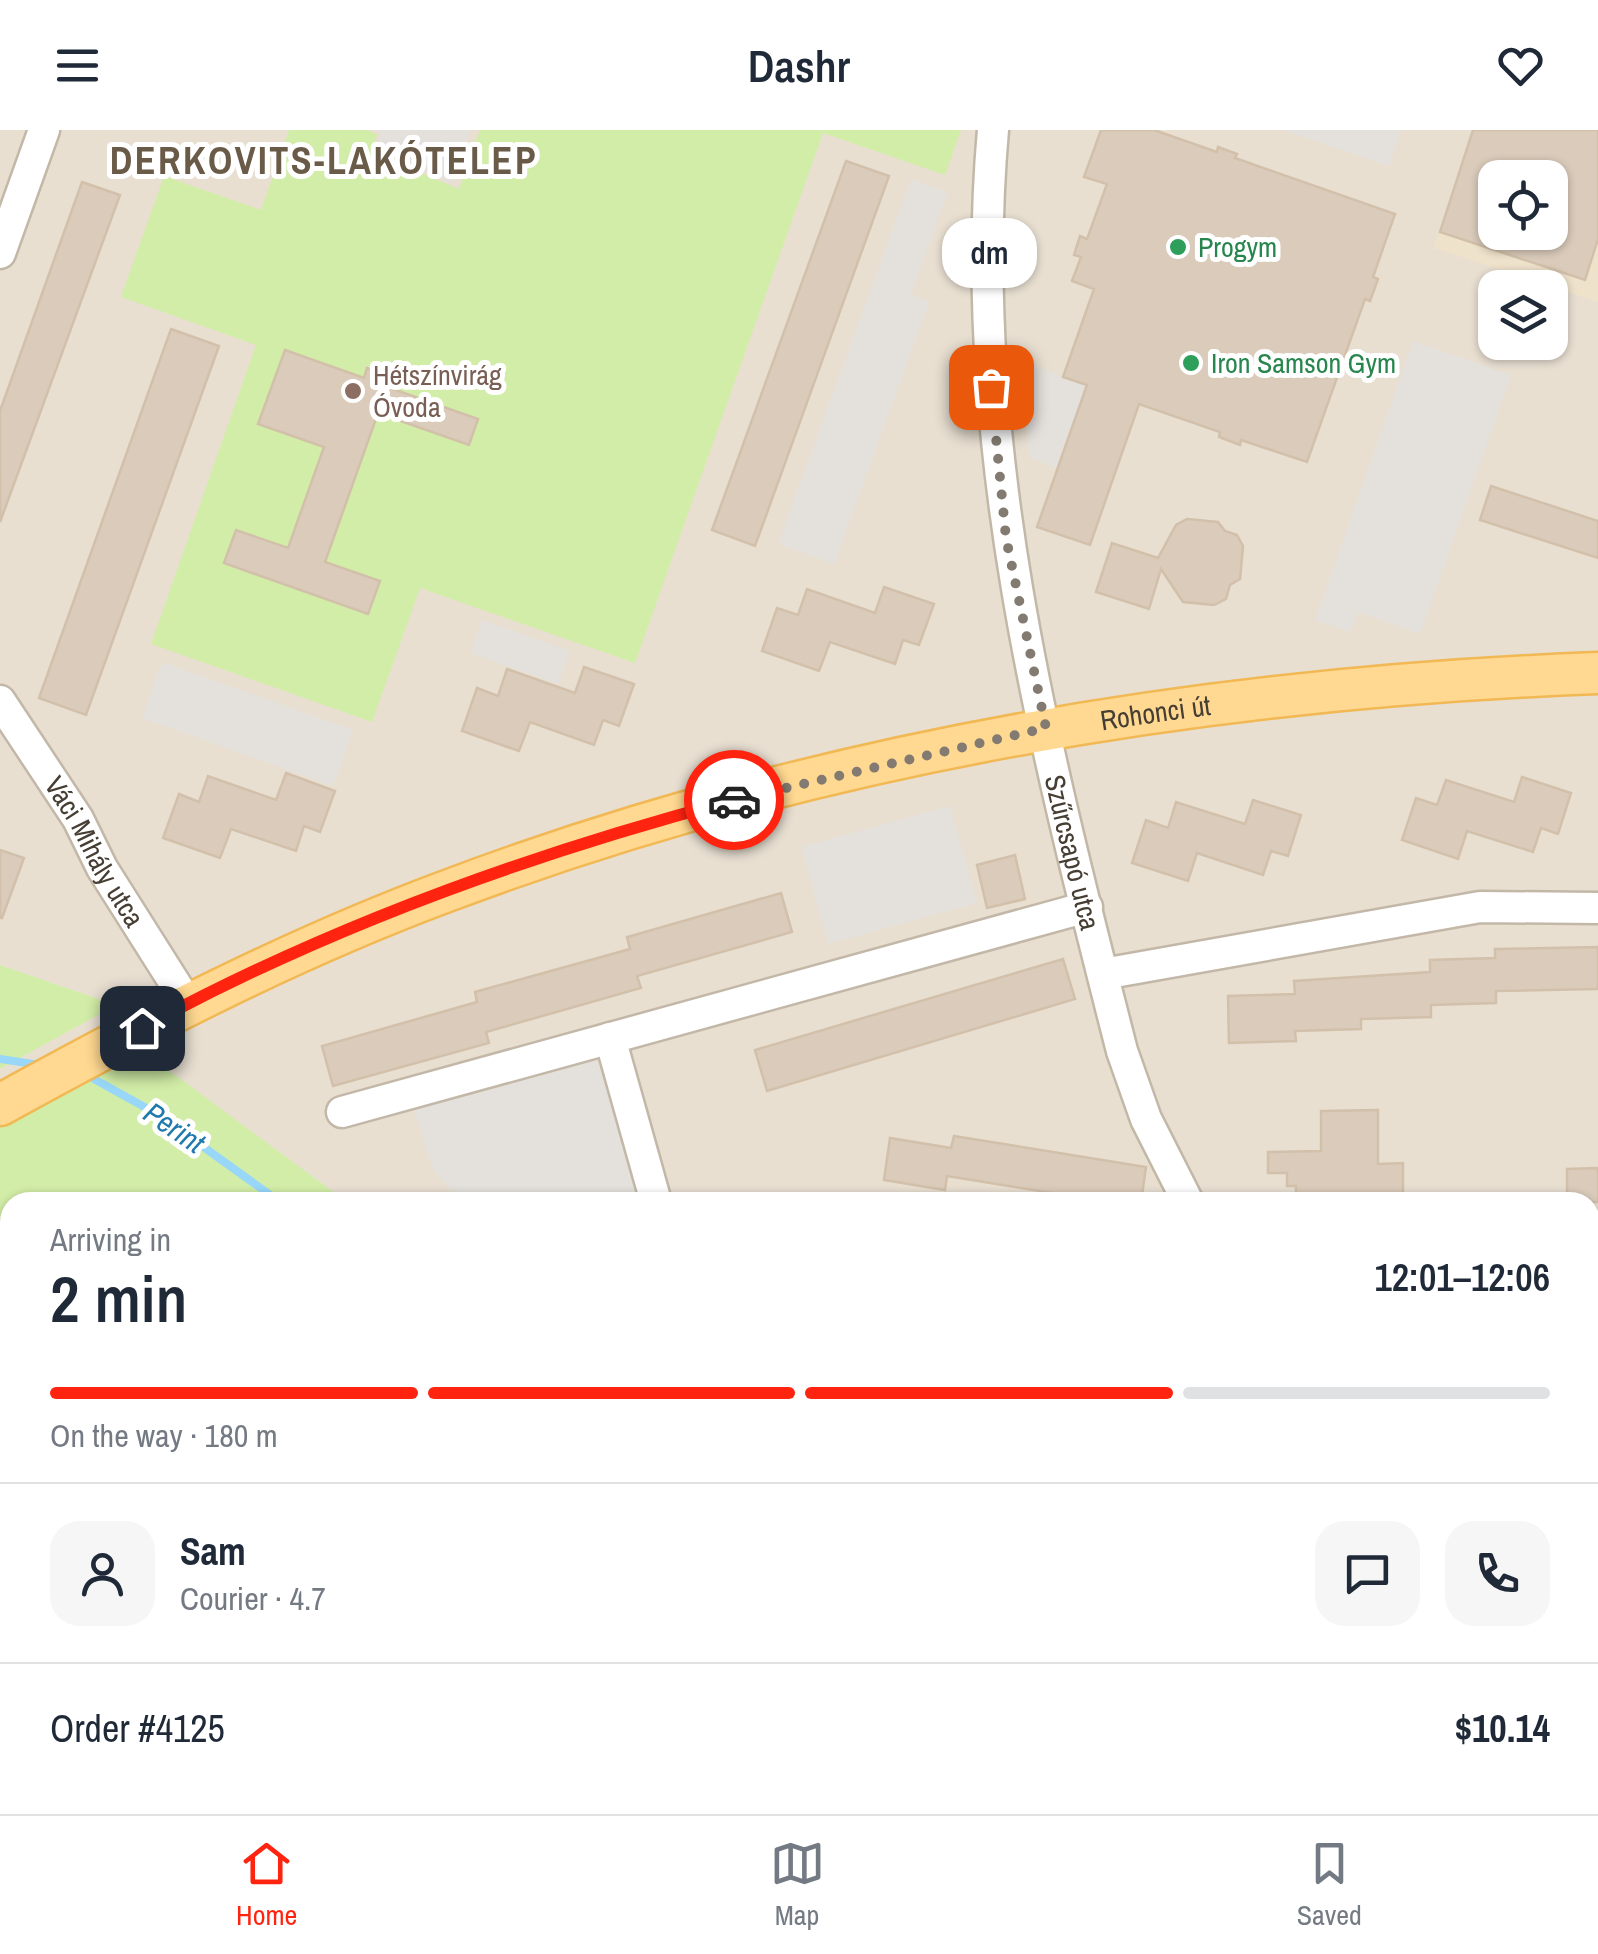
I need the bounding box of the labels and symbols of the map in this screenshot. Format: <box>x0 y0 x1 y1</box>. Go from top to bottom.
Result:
district label: DERKOVITS-LAKÓTELEP <box>110 135 538 186</box>
callout: dm <box>944 217 1038 287</box>
place label: Progym <box>1198 228 1277 266</box>
marker: Progym <box>1167 236 1189 258</box>
place label: Iron Samson Gym <box>1211 344 1396 382</box>
pin <box>949 345 1034 430</box>
marker: Iron Samson Gym <box>1180 352 1202 374</box>
place label: Hétszínvirág Óvoda <box>373 356 502 426</box>
marker: Hétszínvirág Óvoda <box>342 380 364 402</box>
street label: Rohonci út <box>1097 686 1213 739</box>
courier <box>684 750 784 850</box>
street label: Váci Mihály utca <box>36 769 153 934</box>
street label: Szűrcsapó utca <box>1036 771 1110 934</box>
pin <box>100 986 185 1071</box>
water label: Perint <box>136 1092 214 1163</box>

